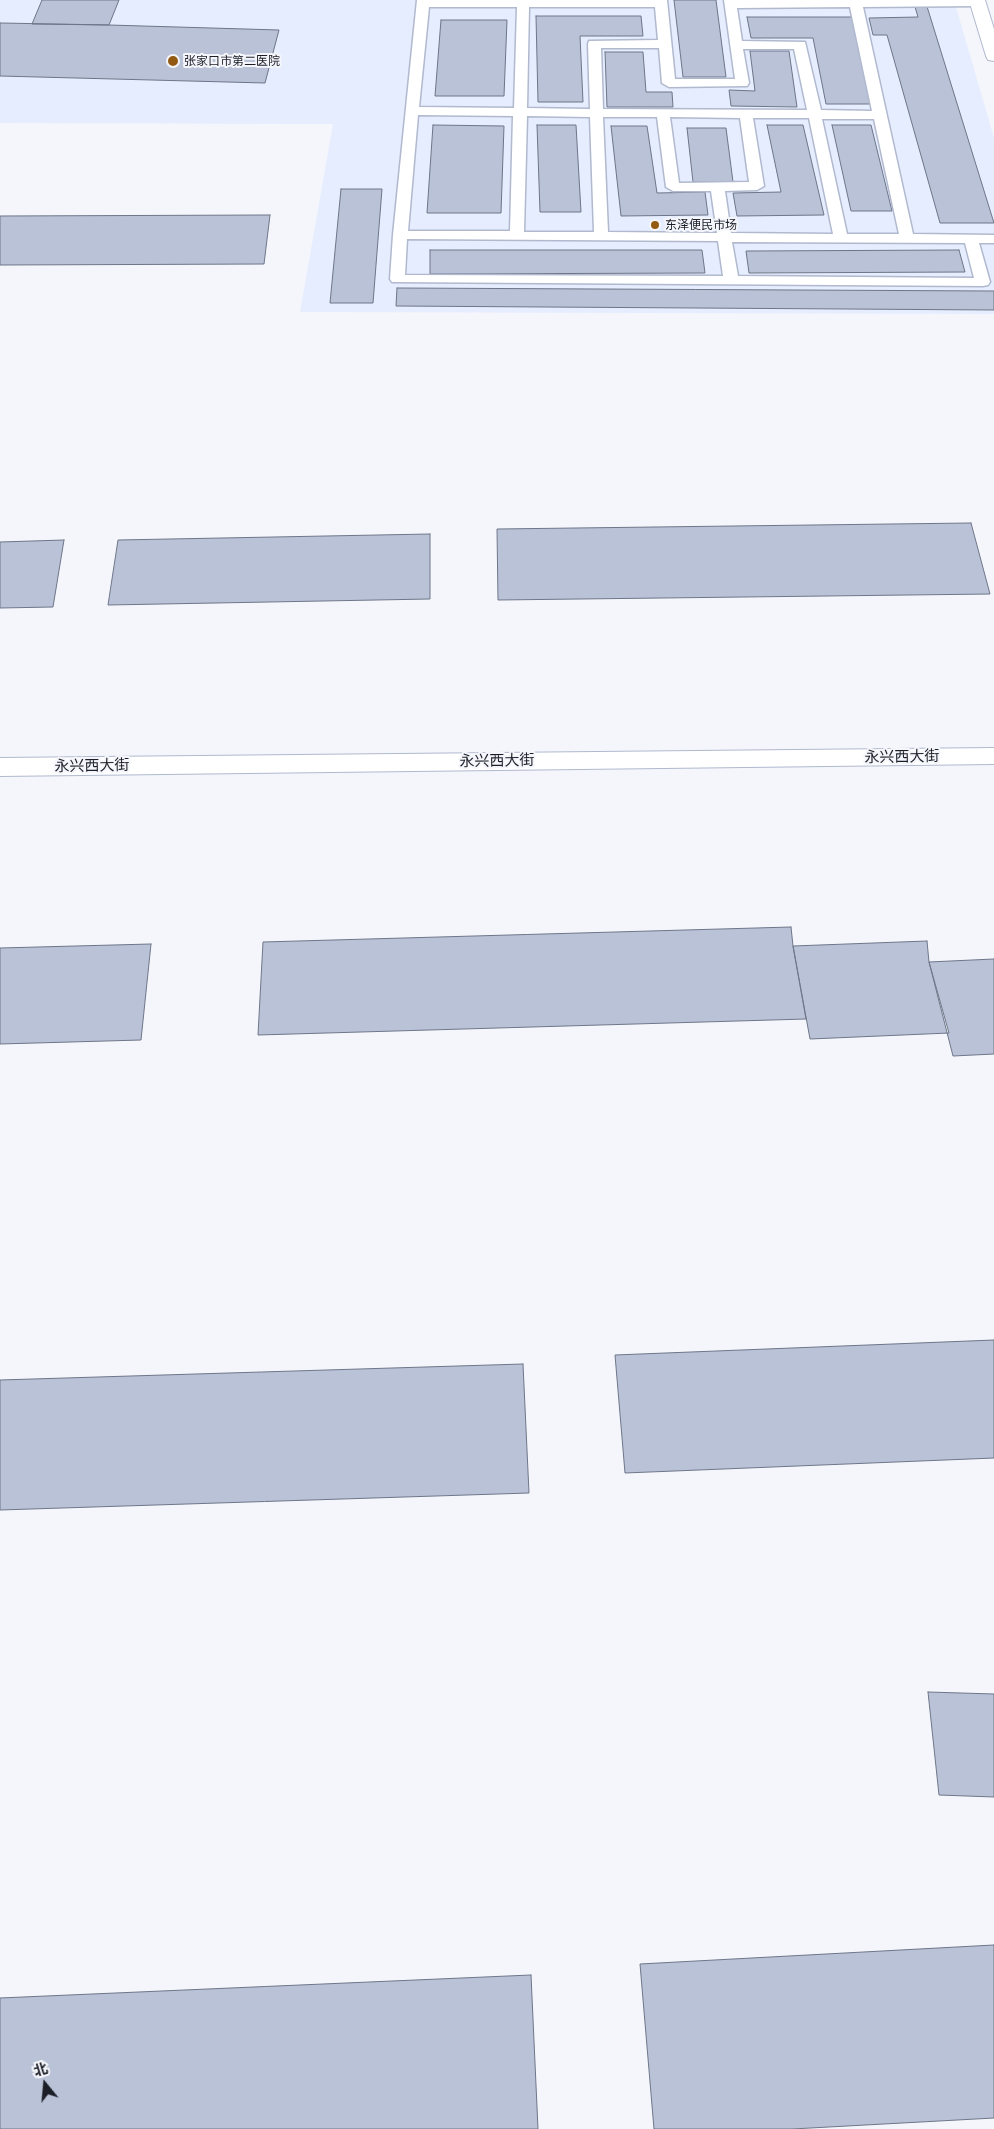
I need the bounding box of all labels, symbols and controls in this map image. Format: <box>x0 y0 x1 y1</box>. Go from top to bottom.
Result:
marker: 张家口市第二医院 <box>166 54 180 68</box>
place label: 张家口市第二医院 <box>184 54 280 68</box>
place label: 东泽便民市场 <box>665 218 737 232</box>
marker: 东泽便民市场 <box>649 219 661 231</box>
street label: 永兴西大街 <box>864 747 940 767</box>
street label: 永兴西大街 <box>459 751 535 771</box>
street label: 永兴西大街 <box>54 756 130 776</box>
north arrow <box>20 2059 70 2109</box>
text: 北 <box>31 2059 50 2079</box>

